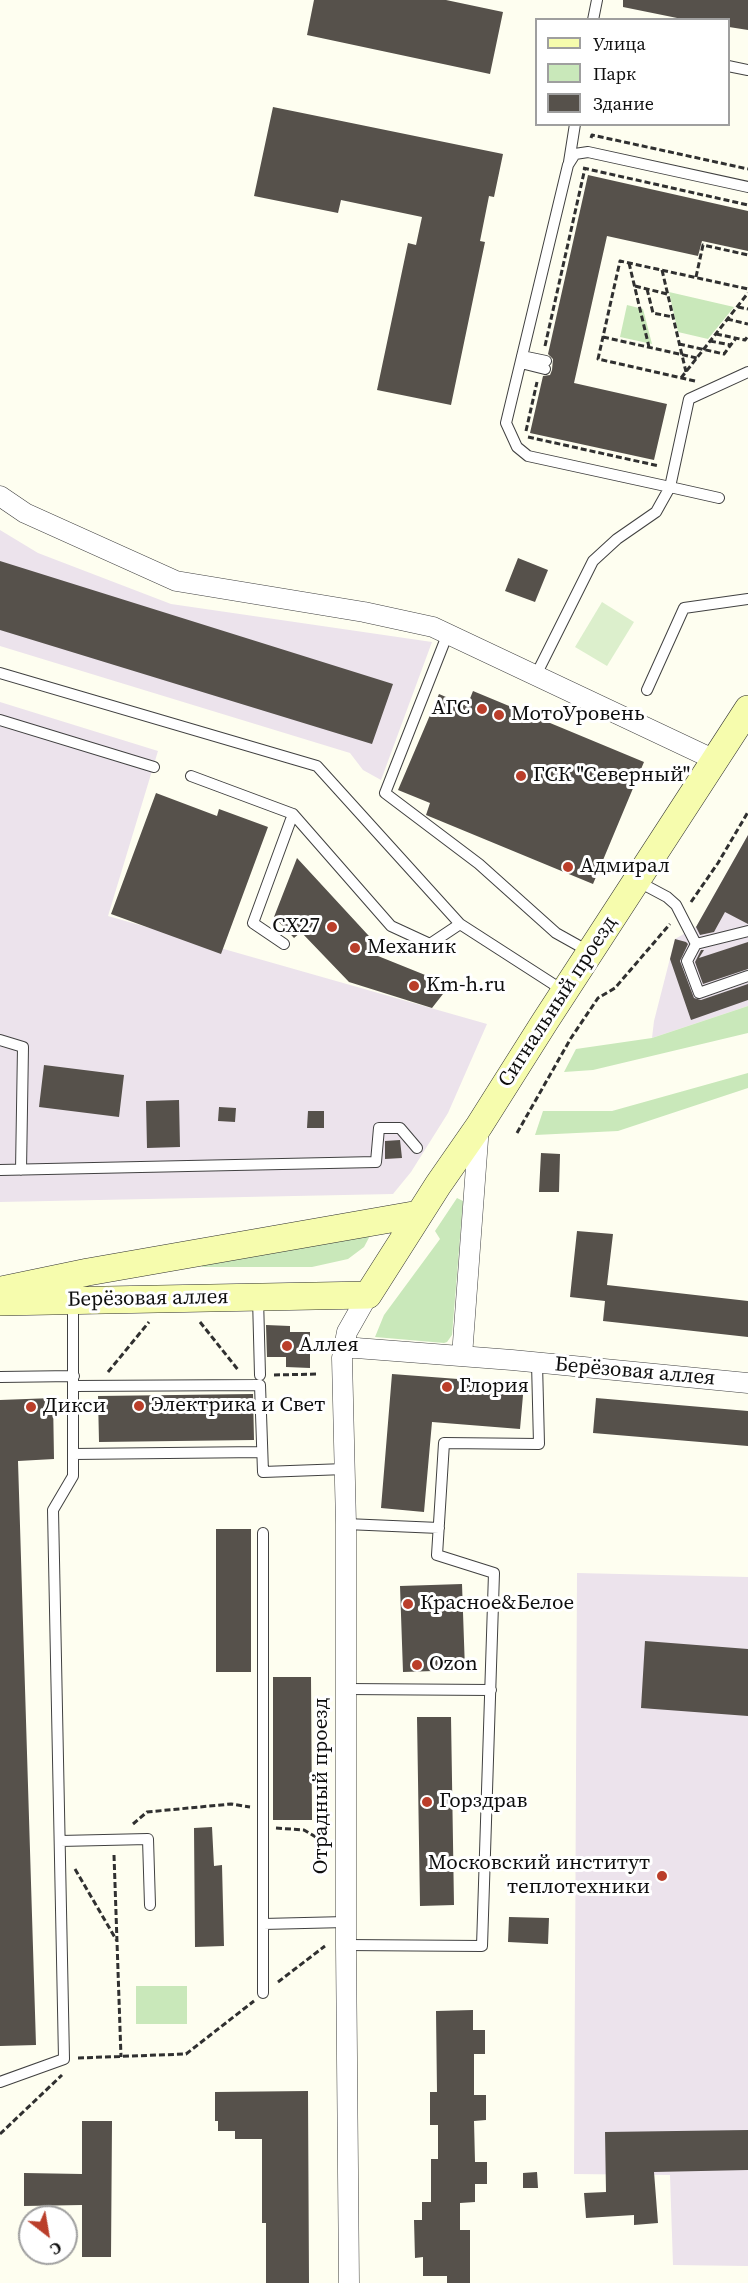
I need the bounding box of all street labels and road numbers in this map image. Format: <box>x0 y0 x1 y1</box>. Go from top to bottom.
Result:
street label: Сигнальный проезд <box>493 912 623 1092</box>
street label: Берёзовая аллея <box>67 1285 229 1313</box>
street label: Берёзовая аллея <box>554 1352 716 1392</box>
street label: Отрадный проезд <box>309 1698 335 1874</box>

